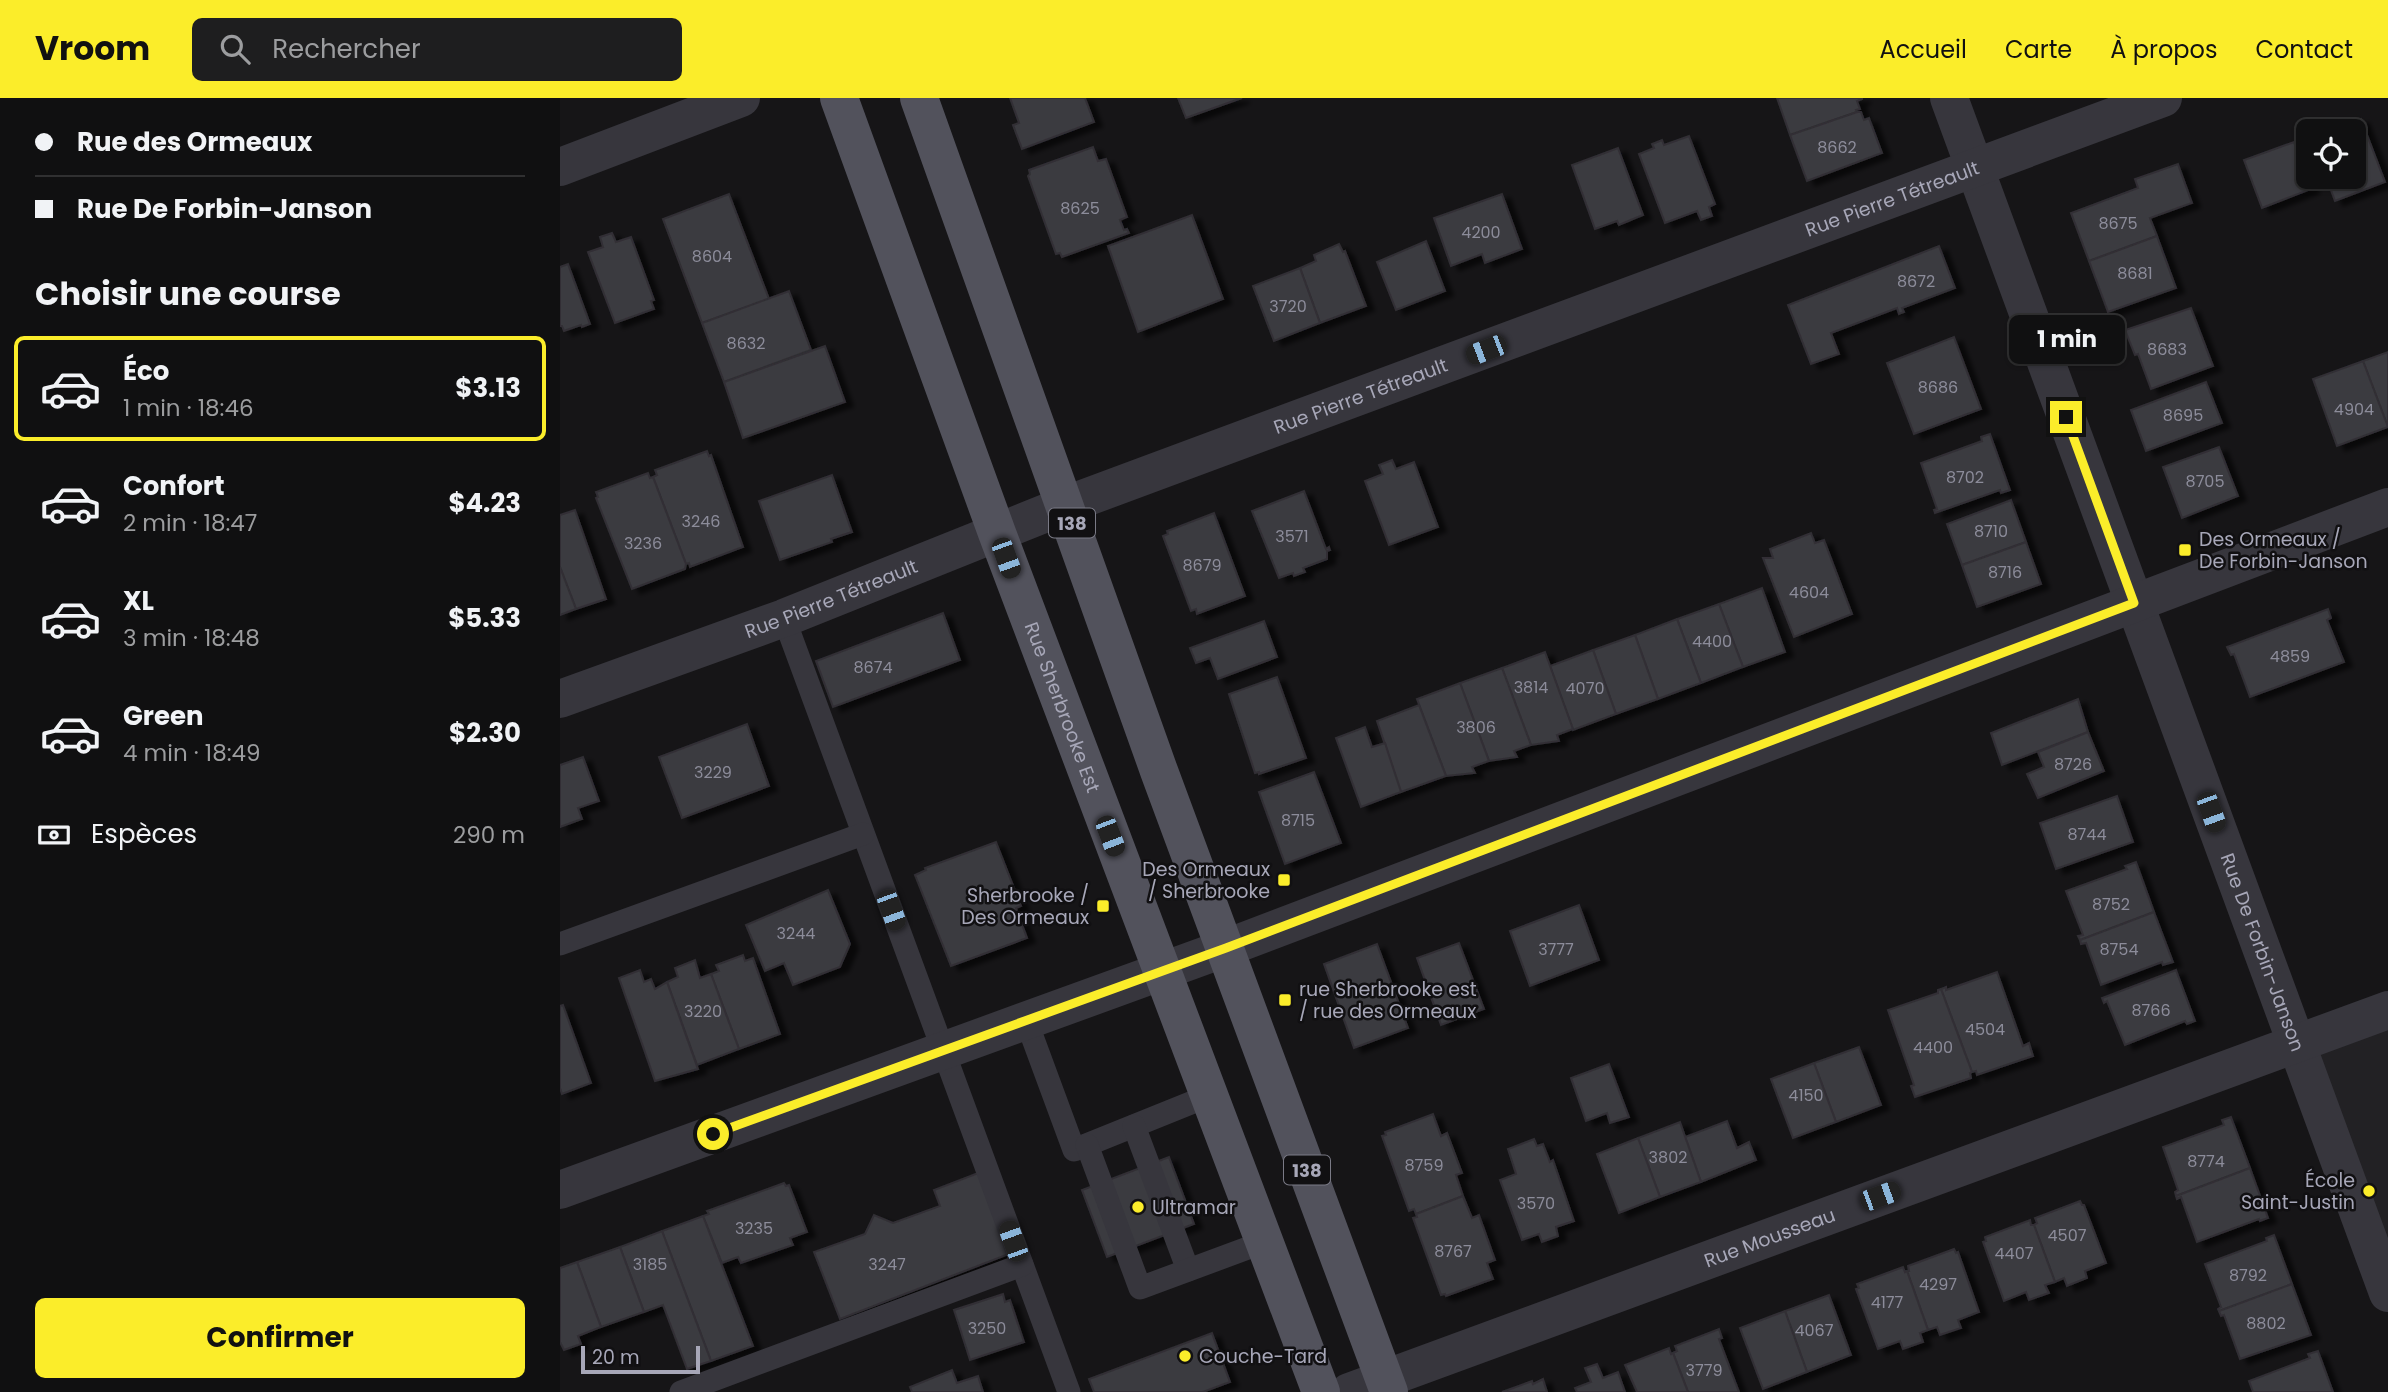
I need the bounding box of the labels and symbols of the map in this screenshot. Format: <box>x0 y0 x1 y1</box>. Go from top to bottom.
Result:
house number: 8662 <box>1817 136 1857 159</box>
street label: Rue Pierre Tétreault <box>1801 154 1983 243</box>
house number: 8625 <box>1060 197 1100 220</box>
house number: 8675 <box>2098 212 2138 235</box>
house number: 4200 <box>1461 221 1501 244</box>
house number: 8604 <box>692 245 732 268</box>
house number: 8681 <box>2117 262 2153 285</box>
house number: 8672 <box>1897 270 1935 293</box>
house number: 3720 <box>1269 295 1307 318</box>
callout: 1 min <box>2008 316 2124 364</box>
house number: 8632 <box>727 332 765 355</box>
car <box>1463 333 1510 367</box>
house number: 8683 <box>2147 338 2187 361</box>
street label: Rue Pierre Tétreault <box>1270 351 1451 440</box>
house number: 8686 <box>1918 376 1958 399</box>
house number: 4904 <box>2334 398 2374 421</box>
route end <box>2050 401 2082 433</box>
house number: 8695 <box>2163 404 2203 427</box>
house number: 8702 <box>1946 466 1984 489</box>
house number: 8705 <box>2186 470 2224 493</box>
road number: 138 <box>1049 508 1095 538</box>
house number: 3246 <box>682 510 720 533</box>
house number: 8710 <box>1974 520 2008 543</box>
house number: 3571 <box>1275 525 1309 548</box>
place label: Des Ormeaux / De Forbin-Janson <box>2199 526 2368 575</box>
house number: 3236 <box>624 532 662 555</box>
car <box>989 535 1024 581</box>
marker: Des Ormeaux / De Forbin-Janson <box>2177 542 2193 558</box>
street label: Rue Pierre Tétreault <box>741 552 921 645</box>
house number: 8679 <box>1182 554 1222 577</box>
house number: 8716 <box>1988 561 2022 584</box>
house number: 4604 <box>1789 581 1829 604</box>
street label: Rue Sherbrooke Est <box>1018 618 1107 796</box>
house number: 4400 <box>1692 630 1732 653</box>
house number: 4859 <box>2270 645 2310 668</box>
house number: 8674 <box>853 656 893 679</box>
house number: 3814 <box>1514 676 1548 699</box>
house number: 4070 <box>1566 677 1604 700</box>
house number: 3806 <box>1456 716 1496 739</box>
house number: 8726 <box>2054 753 2092 776</box>
house number: 3229 <box>694 761 732 784</box>
car <box>2194 789 2229 835</box>
house number: 8715 <box>1281 809 1315 832</box>
car <box>1093 813 1128 859</box>
house number: 8744 <box>2068 823 2106 846</box>
street label: Rue De Forbin-Janson <box>2214 849 2312 1055</box>
place label: Des Ormeaux / Sherbrooke <box>1142 856 1270 905</box>
marker: Des Ormeaux / Sherbrooke <box>1276 872 1292 888</box>
place label: Sherbrooke / Des Ormeaux <box>961 882 1089 931</box>
car <box>874 887 909 933</box>
house number: 8752 <box>2092 893 2130 916</box>
marker: Sherbrooke / Des Ormeaux <box>1095 898 1111 914</box>
house number: 3244 <box>777 922 815 945</box>
house number: 3777 <box>1538 938 1574 961</box>
house number: 8754 <box>2100 938 2138 961</box>
place label: rue Sherbrooke est / rue des Ormeaux <box>1299 976 1477 1025</box>
marker: rue Sherbrooke est / rue des Ormeaux <box>1277 992 1293 1008</box>
house number: 8766 <box>2131 999 2171 1022</box>
house number: 3220 <box>684 1000 722 1023</box>
house number: 4504 <box>1965 1018 2005 1041</box>
house number: 4400 <box>1913 1036 1953 1059</box>
house number: 4150 <box>1788 1084 1824 1107</box>
route start <box>697 1118 729 1150</box>
house number: 3802 <box>1649 1146 1687 1169</box>
house number: 8774 <box>2187 1150 2225 1173</box>
house number: 8759 <box>1405 1154 1443 1177</box>
road number: 138 <box>1284 1156 1330 1184</box>
place label: École Saint-Justin <box>2241 1167 2355 1216</box>
car <box>1857 1179 1904 1213</box>
marker: École Saint-Justin <box>2361 1183 2377 1199</box>
house number: 3570 <box>1517 1192 1555 1215</box>
place label: Ultramar <box>1152 1194 1236 1221</box>
marker: Ultramar <box>1130 1199 1146 1215</box>
street label: Rue Mousseau <box>1700 1201 1839 1274</box>
house number: 3235 <box>735 1217 773 1240</box>
car <box>996 1218 1031 1264</box>
house number: 4507 <box>2048 1224 2087 1247</box>
house number: 8767 <box>1434 1240 1472 1263</box>
house number: 4407 <box>1995 1242 2034 1265</box>
house number: 3185 <box>633 1253 667 1276</box>
house number: 3247 <box>868 1253 906 1276</box>
house number: 8792 <box>2229 1264 2267 1287</box>
house number: 4297 <box>1919 1273 1957 1296</box>
house number: 4177 <box>1871 1291 1904 1314</box>
house number: 8802 <box>2246 1312 2286 1335</box>
house number: 3250 <box>968 1317 1006 1340</box>
house number: 4067 <box>1794 1319 1834 1342</box>
scale bar <box>581 1343 700 1375</box>
place label: Couche-Tard <box>1199 1343 1327 1370</box>
marker: Couche-Tard <box>1177 1348 1193 1364</box>
house number: 3779 <box>1686 1359 1722 1382</box>

